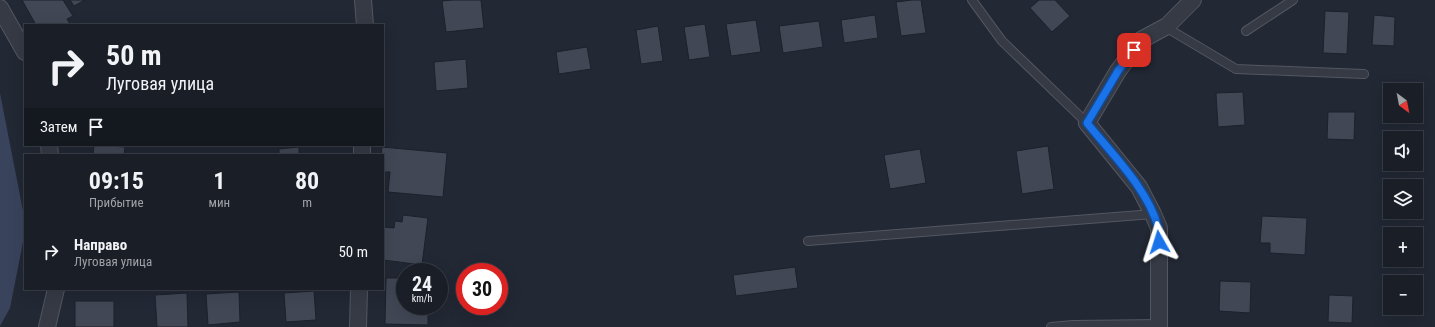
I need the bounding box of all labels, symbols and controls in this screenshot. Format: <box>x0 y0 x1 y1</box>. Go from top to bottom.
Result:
pin <box>1117 33 1151 67</box>
text: 50 m <box>106 39 162 72</box>
icon: arrive <box>1123 39 1145 61</box>
icon: right <box>40 40 92 92</box>
text: Луговая улица <box>106 73 214 94</box>
north arrow <box>1383 83 1423 123</box>
map controls <box>1383 83 1423 315</box>
icon: arrive <box>85 116 107 138</box>
text: Затем <box>40 118 77 136</box>
button: sound <box>1383 131 1423 171</box>
text: 09:15 <box>89 167 144 195</box>
text: 1 <box>213 167 225 195</box>
text: 80 <box>295 167 319 195</box>
button: layers <box>1383 179 1423 219</box>
text: Прибытие <box>89 195 144 210</box>
text: мин <box>209 195 230 210</box>
text: m <box>302 195 312 210</box>
position arrow <box>1138 221 1180 263</box>
button: + <box>1383 227 1423 267</box>
text: Направо <box>74 236 127 254</box>
icon: right <box>40 241 62 263</box>
text: 50 m <box>338 243 368 261</box>
text: Луговая улица <box>74 254 152 269</box>
speed limit sign: 30 <box>456 263 508 315</box>
text: 24 <box>412 272 432 296</box>
button: − <box>1383 275 1423 315</box>
text: km/h <box>412 293 432 304</box>

